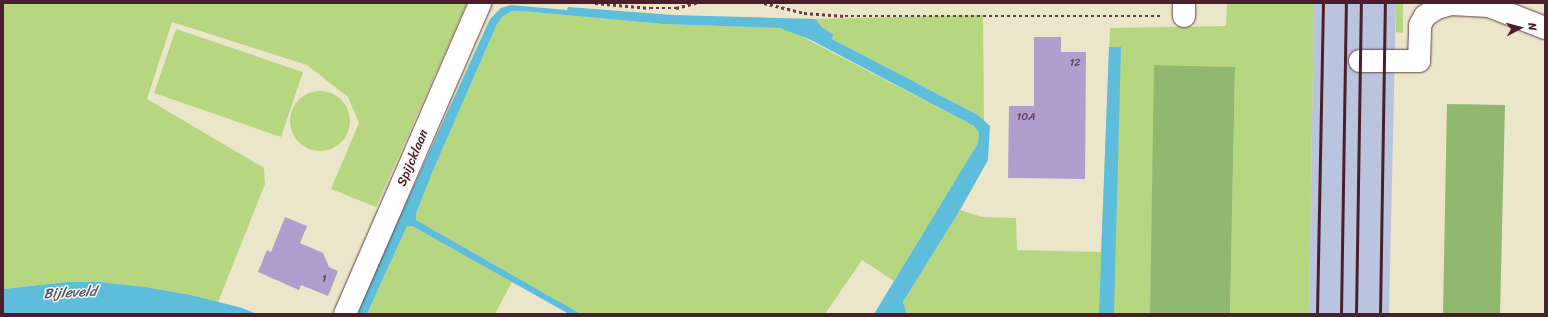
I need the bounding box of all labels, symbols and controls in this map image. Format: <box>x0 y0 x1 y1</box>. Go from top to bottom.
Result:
north arrow <box>1500 8 1540 48</box>
text: N <box>1523 22 1542 31</box>
house number: 12 <box>1069 56 1081 70</box>
house number: 10A <box>1017 110 1035 124</box>
street label: Spijcklaan <box>394 127 432 189</box>
house number: 1 <box>322 272 326 286</box>
water label: Bijleveld <box>43 283 97 303</box>

